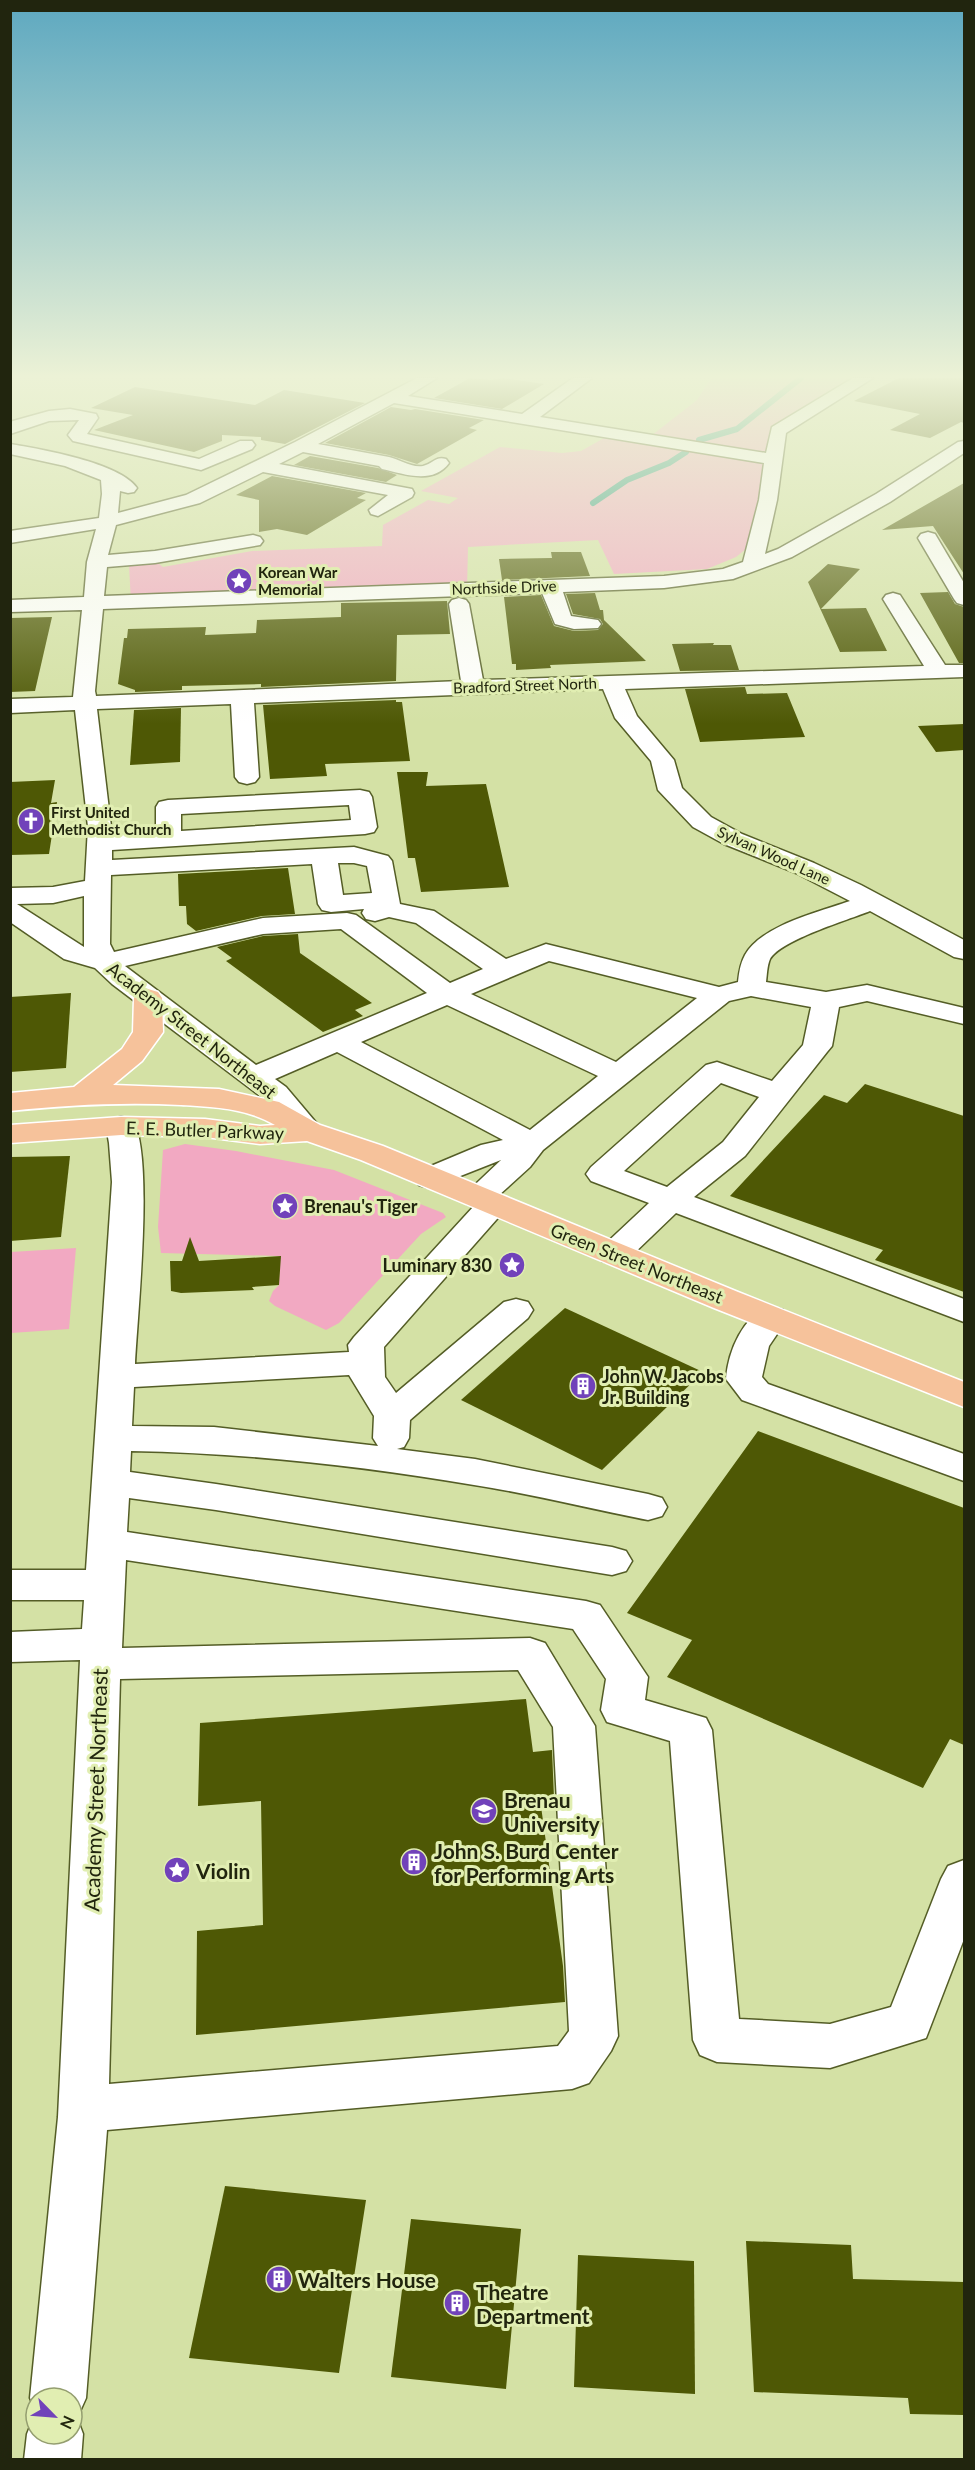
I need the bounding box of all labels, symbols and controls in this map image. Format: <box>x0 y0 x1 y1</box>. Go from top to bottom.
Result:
place label: Korean War Memorial <box>258 563 338 598</box>
place icon: Korean War Memorial <box>224 566 254 596</box>
street label: Northside Drive <box>451 576 557 598</box>
street label: Bradford Street North <box>453 673 597 697</box>
place label: First United Methodist Church <box>51 803 172 838</box>
church icon: First United Methodist Church <box>16 806 46 836</box>
street label: Sylvan Wood Lane <box>715 822 833 888</box>
street label: Academy Street Northeast <box>103 957 281 1103</box>
street label: E. E. Butler Parkway <box>126 1116 285 1144</box>
place icon: Brenau's Tiger <box>270 1191 300 1221</box>
place label: Brenau's Tiger <box>304 1195 418 1217</box>
street label: Green Street Northeast <box>547 1218 727 1308</box>
place icon: Luminary 830 <box>497 1250 527 1280</box>
place label: Luminary 830 <box>382 1254 492 1276</box>
place label: John W. Jacobs Jr. Building <box>602 1365 724 1408</box>
building icon: John W. Jacobs Jr. Building <box>568 1371 598 1401</box>
street label: Academy Street Northeast <box>78 1668 112 1912</box>
place label: Brenau University <box>504 1787 601 1836</box>
school or university icon: Brenau University <box>469 1796 499 1826</box>
place label: John S. Burd Center for Performing Arts <box>434 1838 619 1887</box>
building icon: John S. Burd Center for Performing Arts <box>399 1847 429 1877</box>
place icon: Violin <box>162 1855 192 1885</box>
place label: Violin <box>195 1858 250 1883</box>
building icon: Walters House <box>264 2264 294 2294</box>
place label: Walters House <box>298 2267 436 2292</box>
place label: Theatre Department <box>476 2279 590 2328</box>
building icon: Theatre Department <box>442 2288 472 2318</box>
north arrow <box>24 2386 84 2446</box>
text: N <box>57 2413 79 2432</box>

